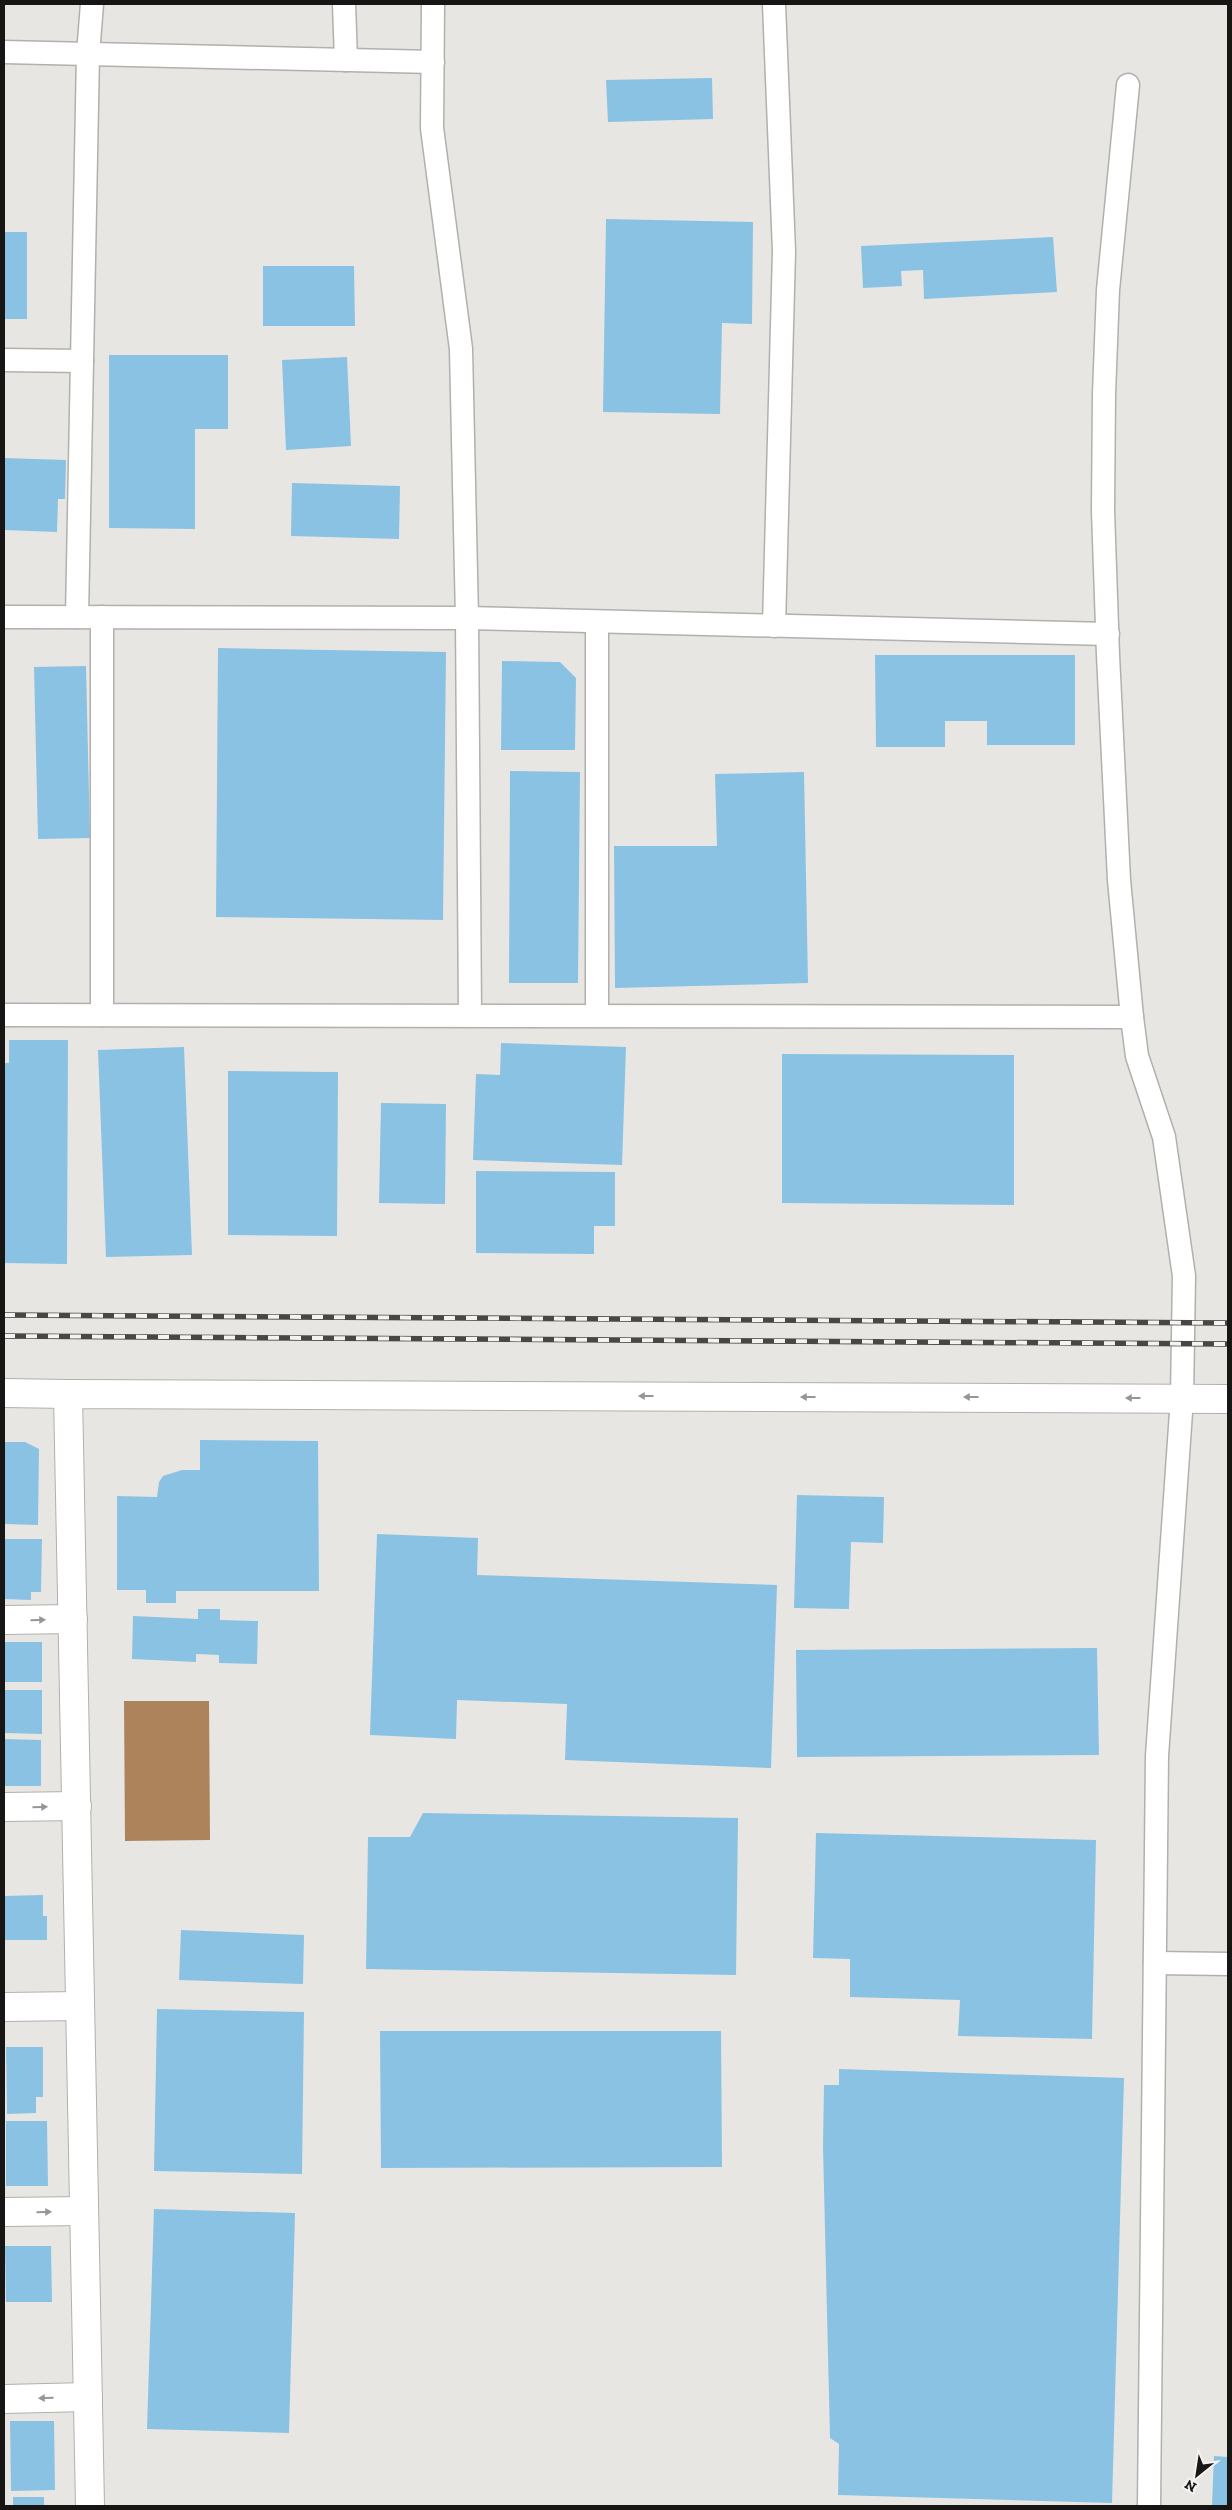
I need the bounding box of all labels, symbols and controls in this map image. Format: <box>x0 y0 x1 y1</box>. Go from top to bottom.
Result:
one-way arrow <box>638 1392 654 1400</box>
one-way arrow <box>800 1393 816 1401</box>
one-way arrow <box>963 1393 979 1401</box>
one-way arrow <box>1125 1394 1141 1402</box>
one-way arrow <box>31 1616 47 1624</box>
one-way arrow <box>32 1803 48 1811</box>
one-way arrow <box>36 2208 52 2216</box>
one-way arrow <box>38 2394 54 2402</box>
north arrow <box>1172 2450 1222 2500</box>
text: N <box>1182 2476 1200 2496</box>

